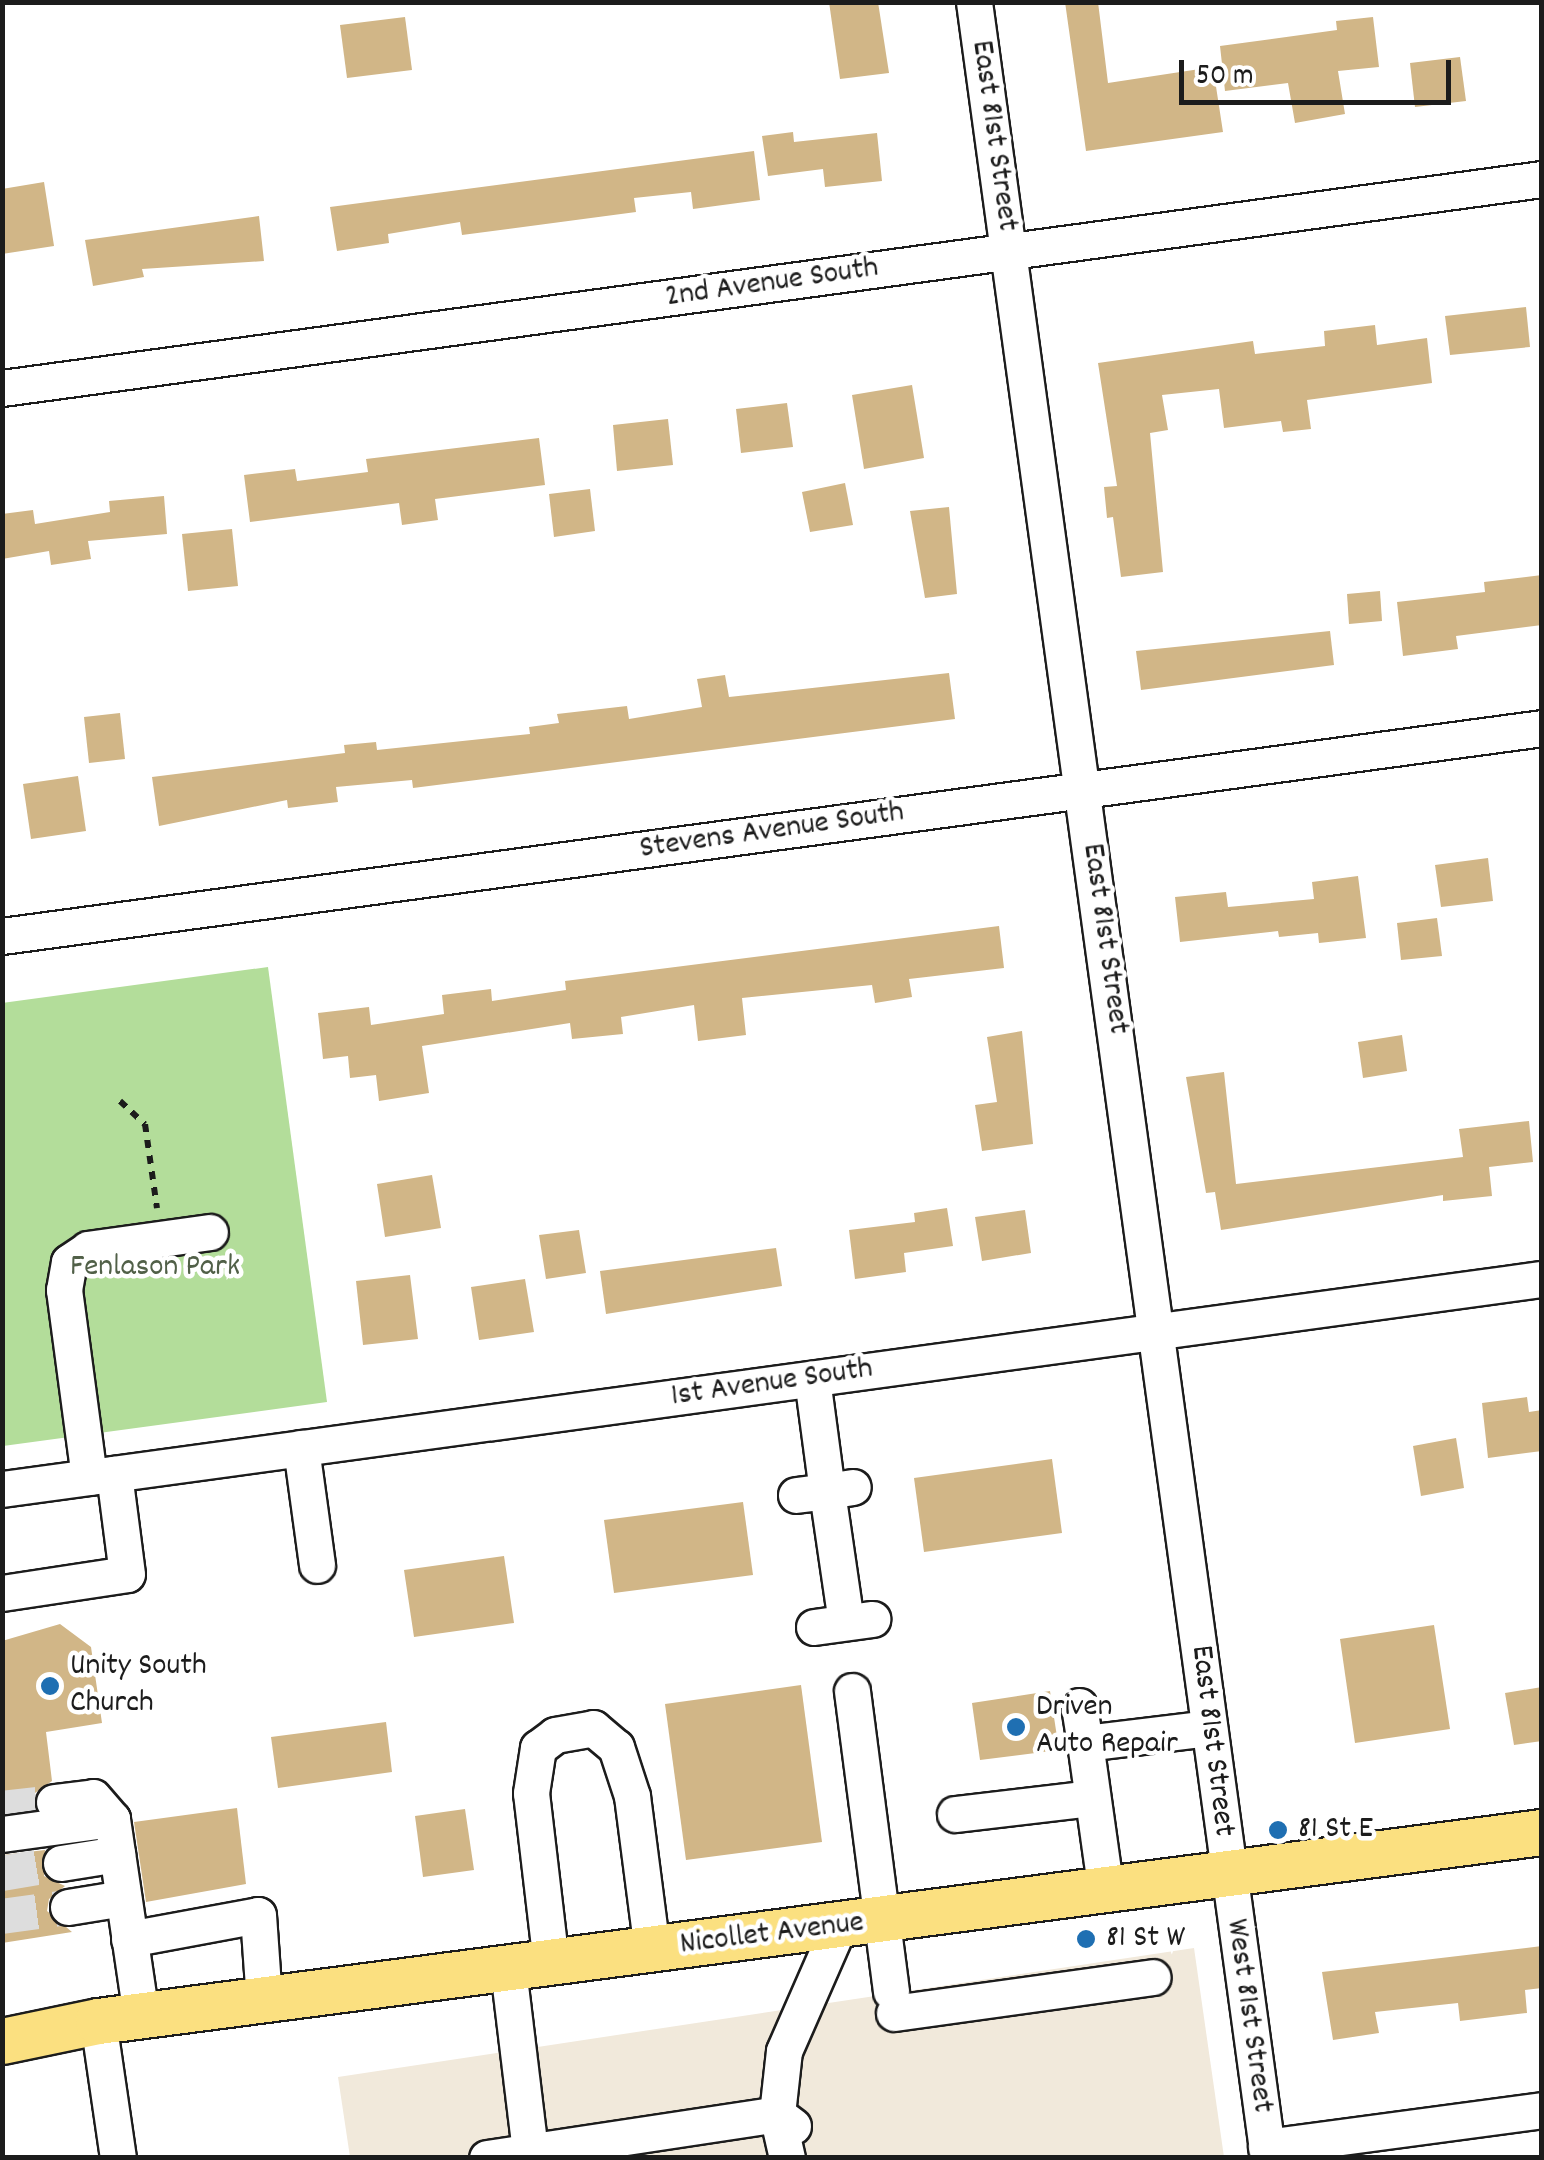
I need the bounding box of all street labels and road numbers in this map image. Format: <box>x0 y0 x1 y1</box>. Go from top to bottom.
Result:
street label: East 81st Street <box>961 38 1025 234</box>
street label: 2nd Avenue South <box>663 250 881 318</box>
street label: Stevens Avenue South <box>637 794 907 870</box>
street label: East 81st Street <box>1072 841 1136 1037</box>
street label: 1st Avenue South <box>669 1351 875 1417</box>
street label: East 81st Street <box>1180 1643 1242 1839</box>
street label: Nicollet Avenue <box>678 1905 866 1965</box>
street label: West 81st Street <box>1215 1917 1281 2115</box>

